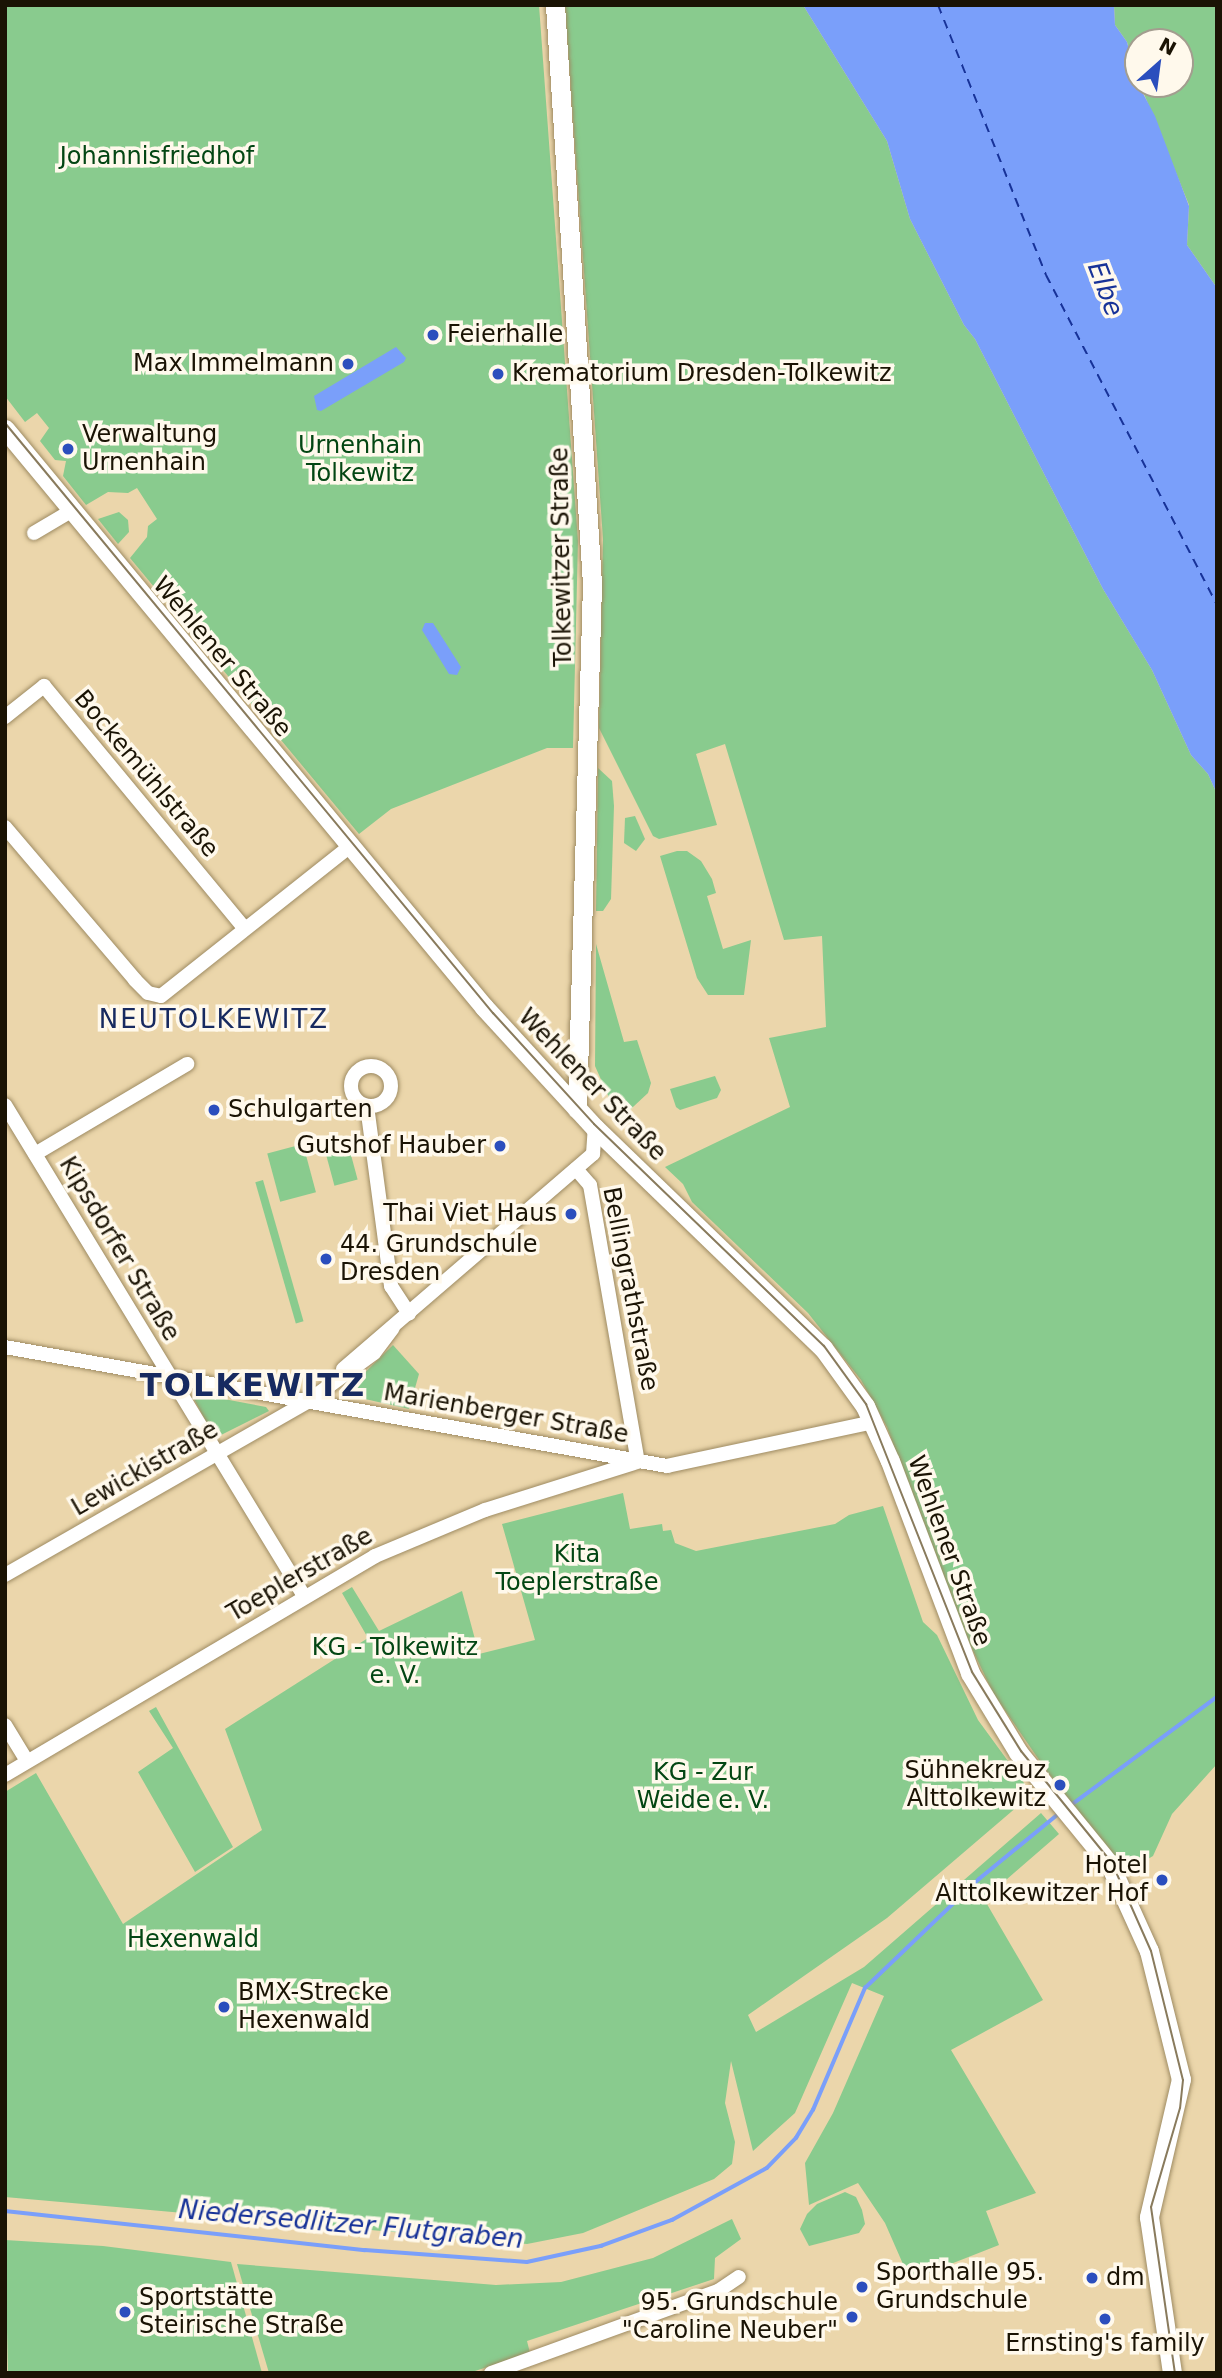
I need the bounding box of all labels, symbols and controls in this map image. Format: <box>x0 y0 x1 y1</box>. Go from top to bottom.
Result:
north arrow <box>1124 28 1194 98</box>
text: N <box>1156 33 1180 60</box>
park label: Johannisfriedhof <box>60 143 254 171</box>
water label: Elbe <box>1080 257 1130 321</box>
place label: Feierhalle <box>447 321 563 349</box>
marker: Feierhalle <box>425 327 441 343</box>
place label: Max Immelmann <box>133 350 334 378</box>
marker: Max Immelmann <box>340 356 356 372</box>
place label: Krematorium Dresden-Tolkewitz <box>512 360 892 388</box>
marker: Krematorium Dresden-Tolkewitz <box>490 366 506 382</box>
place label: Verwaltung Urnenhain <box>82 421 217 477</box>
park label: Urnenhain Tolkewitz <box>298 432 422 488</box>
marker: Verwaltung Urnenhain <box>60 441 76 457</box>
street label: Tolkewitzer Straße <box>546 447 578 667</box>
street label: Wehlener Straße <box>147 571 297 743</box>
street label: Bockemühlstraße <box>68 685 224 863</box>
street label: Wehlener Straße <box>512 1003 672 1167</box>
district label: NEUTOLKEWITZ <box>100 1004 328 1036</box>
place label: Schulgarten <box>228 1096 373 1124</box>
marker: Schulgarten <box>206 1102 222 1118</box>
place label: Gutshof Hauber <box>296 1132 486 1160</box>
marker: Gutshof Hauber <box>492 1138 508 1154</box>
street label: Kipsdorfer Straße <box>53 1152 185 1346</box>
street label: Bellingrathstraße <box>596 1185 664 1393</box>
place label: Thai Viet Haus <box>383 1200 557 1228</box>
marker: Thai Viet Haus <box>563 1206 579 1222</box>
place label: 44. Grundschule Dresden <box>340 1231 537 1287</box>
marker: 44. Grundschule Dresden <box>318 1251 334 1267</box>
district label: TOLKEWITZ <box>141 1366 365 1404</box>
street label: Marienberger Straße <box>381 1378 631 1450</box>
street label: Lewickistraße <box>67 1415 223 1523</box>
street label: Wehlener Straße <box>901 1452 997 1650</box>
street label: Toeplerstraße <box>222 1522 378 1628</box>
park label: Kita Toeplerstraße <box>496 1541 658 1597</box>
park label: KG - Tolkewitz e. V. <box>312 1634 478 1690</box>
place label: Sühnekreuz Alttolkewitz <box>905 1757 1046 1813</box>
park label: KG - Zur Weide e. V. <box>637 1759 769 1815</box>
marker: Sühnekreuz Alttolkewitz <box>1052 1777 1068 1793</box>
place label: Hotel Alttolkewitzer Hof <box>935 1852 1148 1908</box>
marker: Hotel Alttolkewitzer Hof <box>1154 1872 1170 1888</box>
park label: Hexenwald <box>127 1926 259 1954</box>
place label: BMX-Strecke Hexenwald <box>238 1979 389 2035</box>
marker: BMX-Strecke Hexenwald <box>216 1999 232 2015</box>
water label: Niedersedlitzer Flutgraben <box>177 2194 525 2256</box>
place label: Sporthalle 95. Grundschule <box>876 2259 1044 2315</box>
place label: dm <box>1106 2264 1145 2292</box>
marker: dm <box>1084 2270 1100 2286</box>
marker: Sporthalle 95. Grundschule <box>854 2279 870 2295</box>
place label: Sportstätte Steirische Straße <box>139 2284 344 2340</box>
place label: 95. Grundschule "Caroline Neuber" <box>622 2289 838 2345</box>
marker: Sportstätte Steirische Straße <box>117 2304 133 2320</box>
marker: 95. Grundschule "Caroline Neuber" <box>844 2309 860 2325</box>
marker: Ernsting's family <box>1097 2311 1113 2327</box>
place label: Ernsting's family <box>1005 2330 1205 2358</box>

